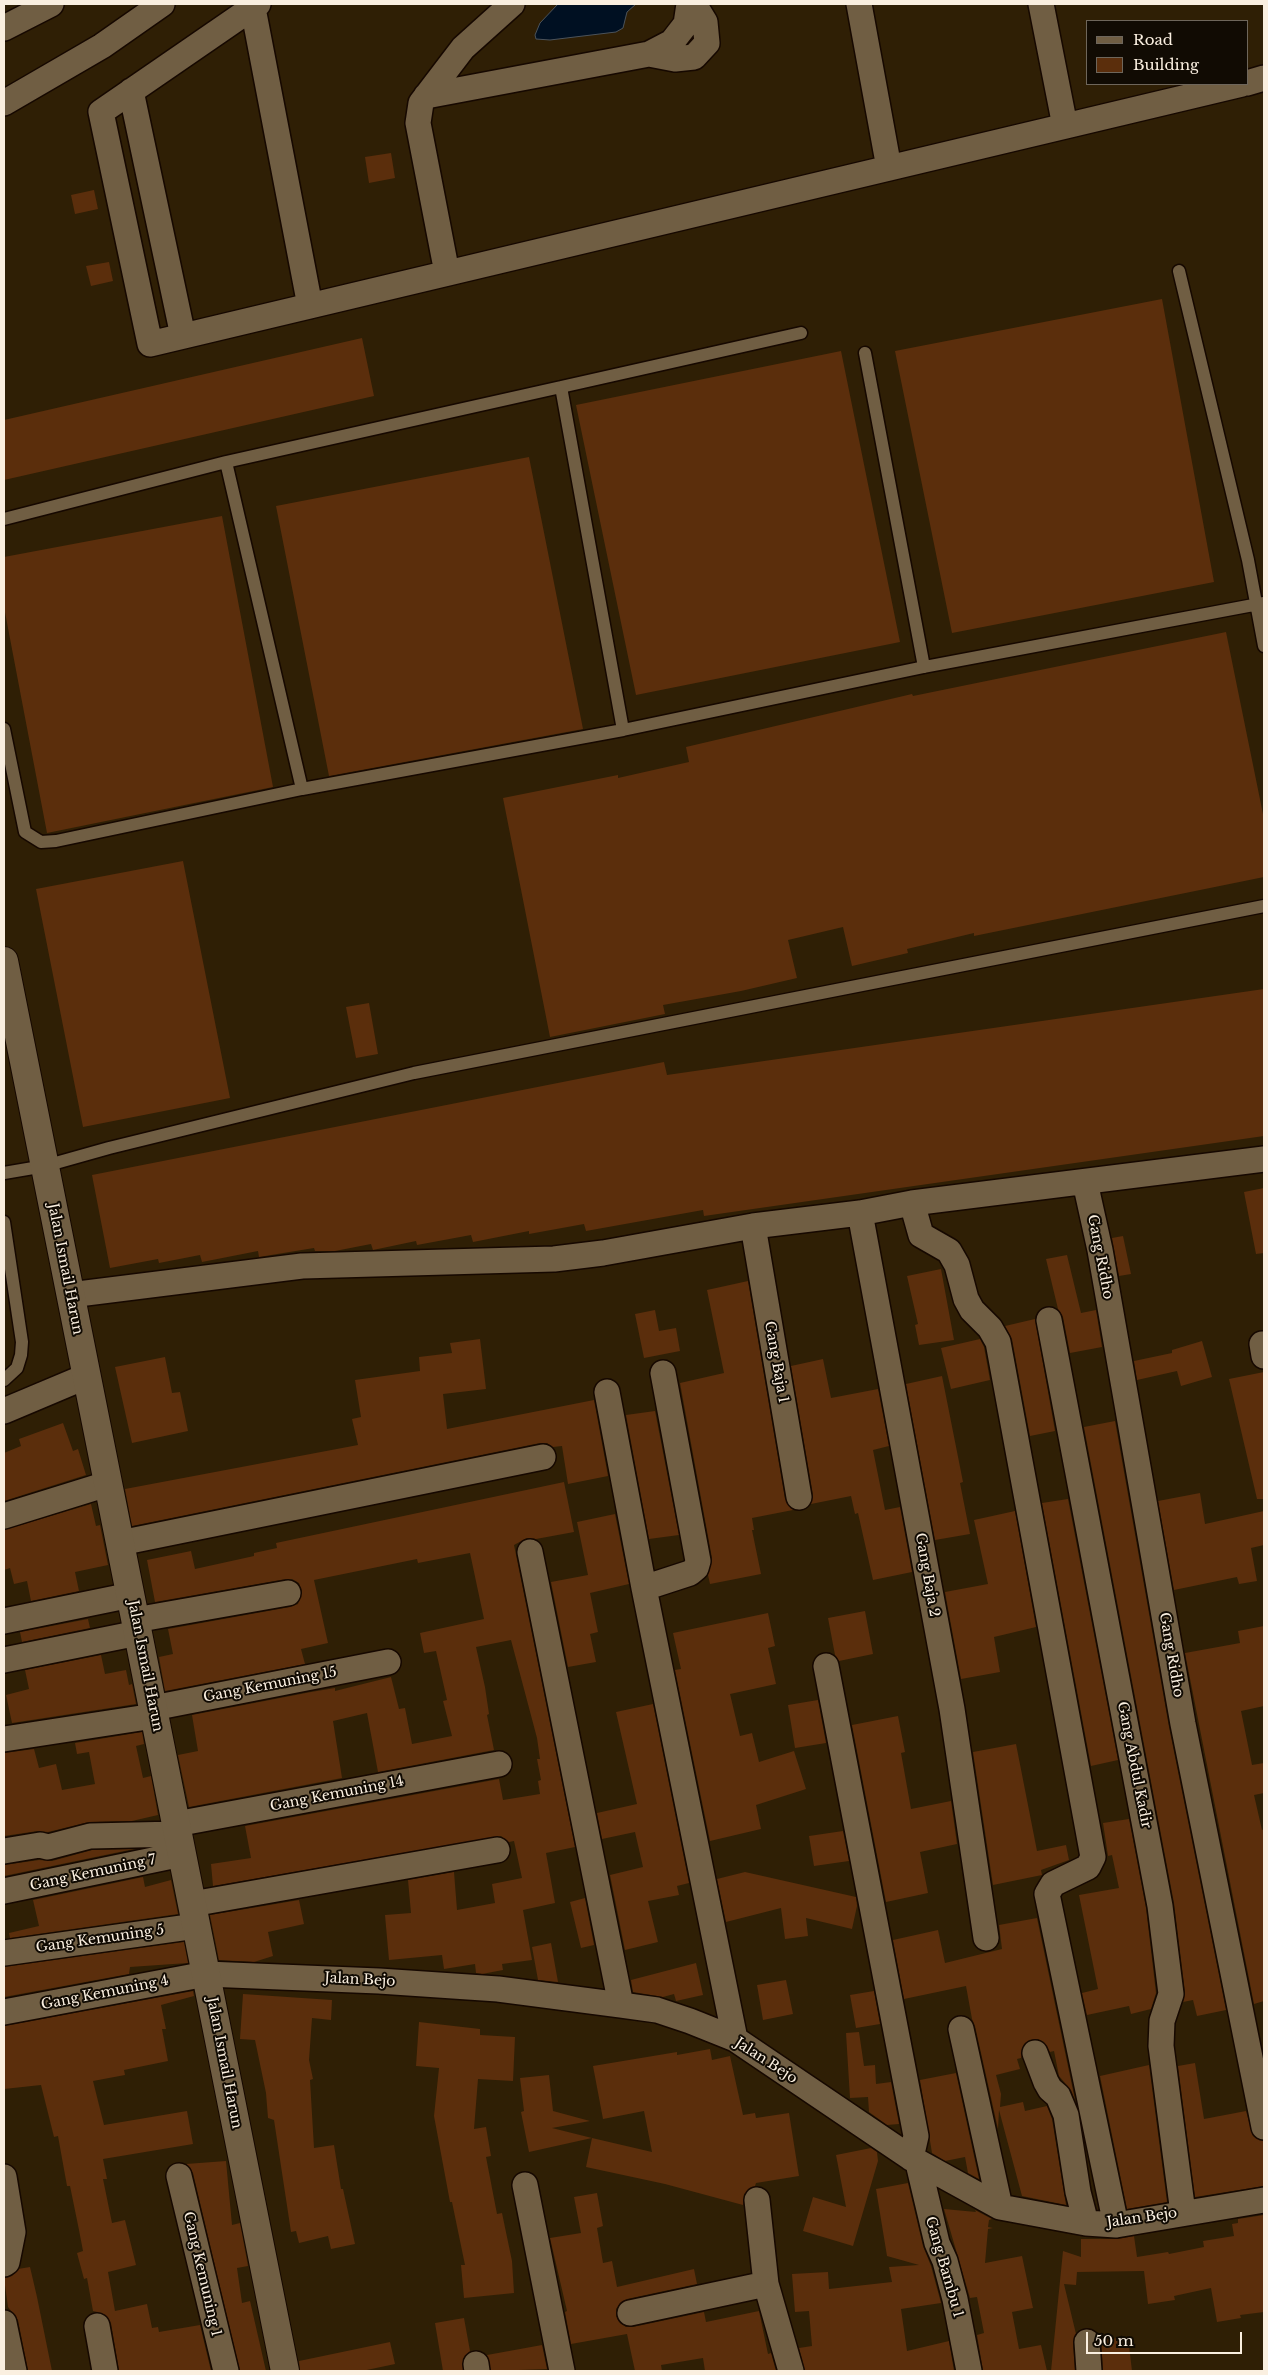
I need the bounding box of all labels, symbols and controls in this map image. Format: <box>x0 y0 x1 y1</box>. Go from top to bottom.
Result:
legend <box>1086 20 1248 85</box>
text: Road <box>1133 30 1173 49</box>
text: Building <box>1133 55 1199 74</box>
street label: Jalan Ismail Harun <box>44 1202 86 1336</box>
street label: Gang Ridho <box>1084 1213 1116 1301</box>
street label: Gang Baja 1 <box>761 1320 791 1404</box>
street label: Gang Baja 2 <box>911 1532 943 1618</box>
street label: Jalan Ismail Harun <box>124 1599 166 1733</box>
street label: Gang Ridho <box>1155 1611 1187 1699</box>
street label: Gang Kemuning 15 <box>202 1664 338 1706</box>
street label: Gang Abdul Kadir <box>1113 1700 1155 1830</box>
street label: Gang Kemuning 14 <box>269 1773 405 1815</box>
street label: Gang Kemuning 7 <box>28 1851 158 1895</box>
street label: Gang Kemuning 5 <box>35 1922 165 1956</box>
street label: Jalan Bejo <box>324 1970 396 1990</box>
street label: Gang Kemuning 4 <box>40 1972 170 2014</box>
street label: Jalan Ismail Harun <box>203 1996 245 2130</box>
street label: Jalan Bejo <box>732 2035 800 2087</box>
street label: Jalan Bejo <box>1106 2205 1178 2231</box>
street label: Gang Kemuning 1 <box>179 2210 225 2338</box>
street label: Gang Bambu 1 <box>922 2215 966 2319</box>
scale bar <box>1088 2322 1244 2354</box>
text: 50 m <box>1094 2331 1134 2350</box>

